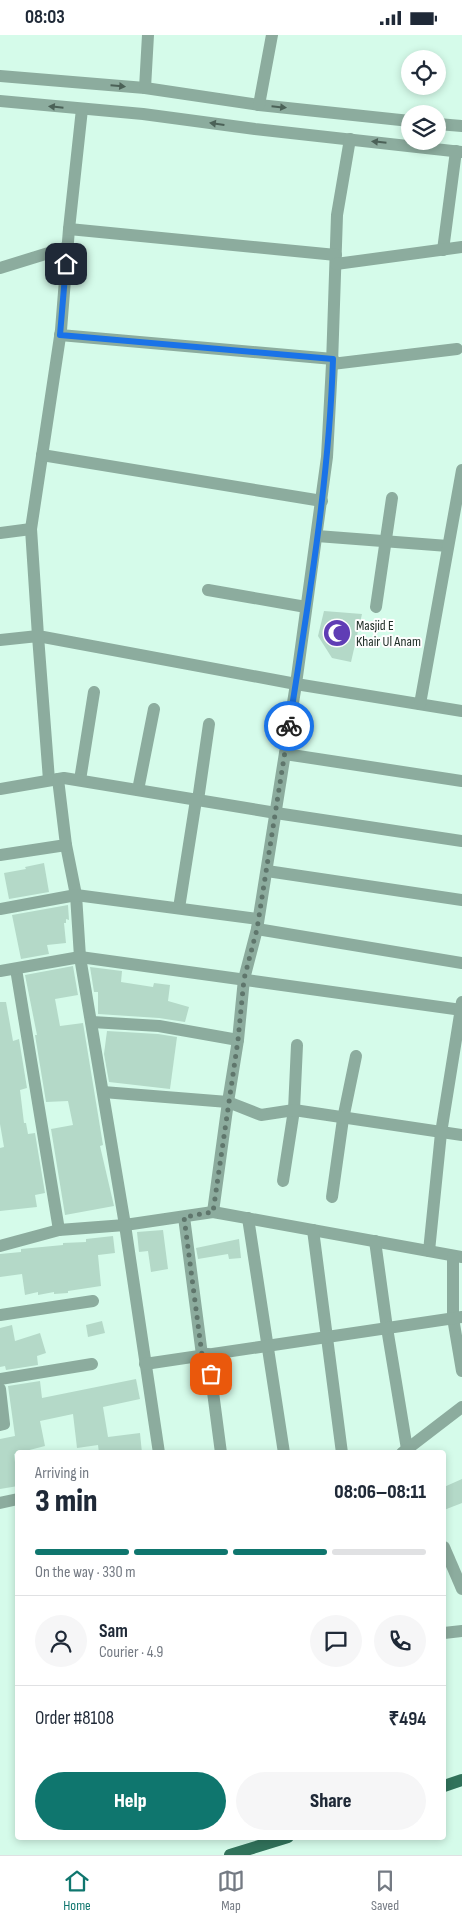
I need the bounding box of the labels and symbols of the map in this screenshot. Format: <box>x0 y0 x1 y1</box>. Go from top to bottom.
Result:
one-way arrow <box>111 82 127 90</box>
one-way arrow <box>48 103 64 111</box>
one-way arrow <box>272 103 288 111</box>
one-way arrow <box>209 120 225 128</box>
one-way arrow <box>370 138 386 146</box>
pin <box>45 243 87 285</box>
place label: Masjid E Khair Ul Anam <box>356 617 421 650</box>
mosque icon: Masjid E Khair Ul Anam <box>322 618 352 648</box>
courier <box>264 701 314 751</box>
pin <box>190 1353 232 1395</box>

